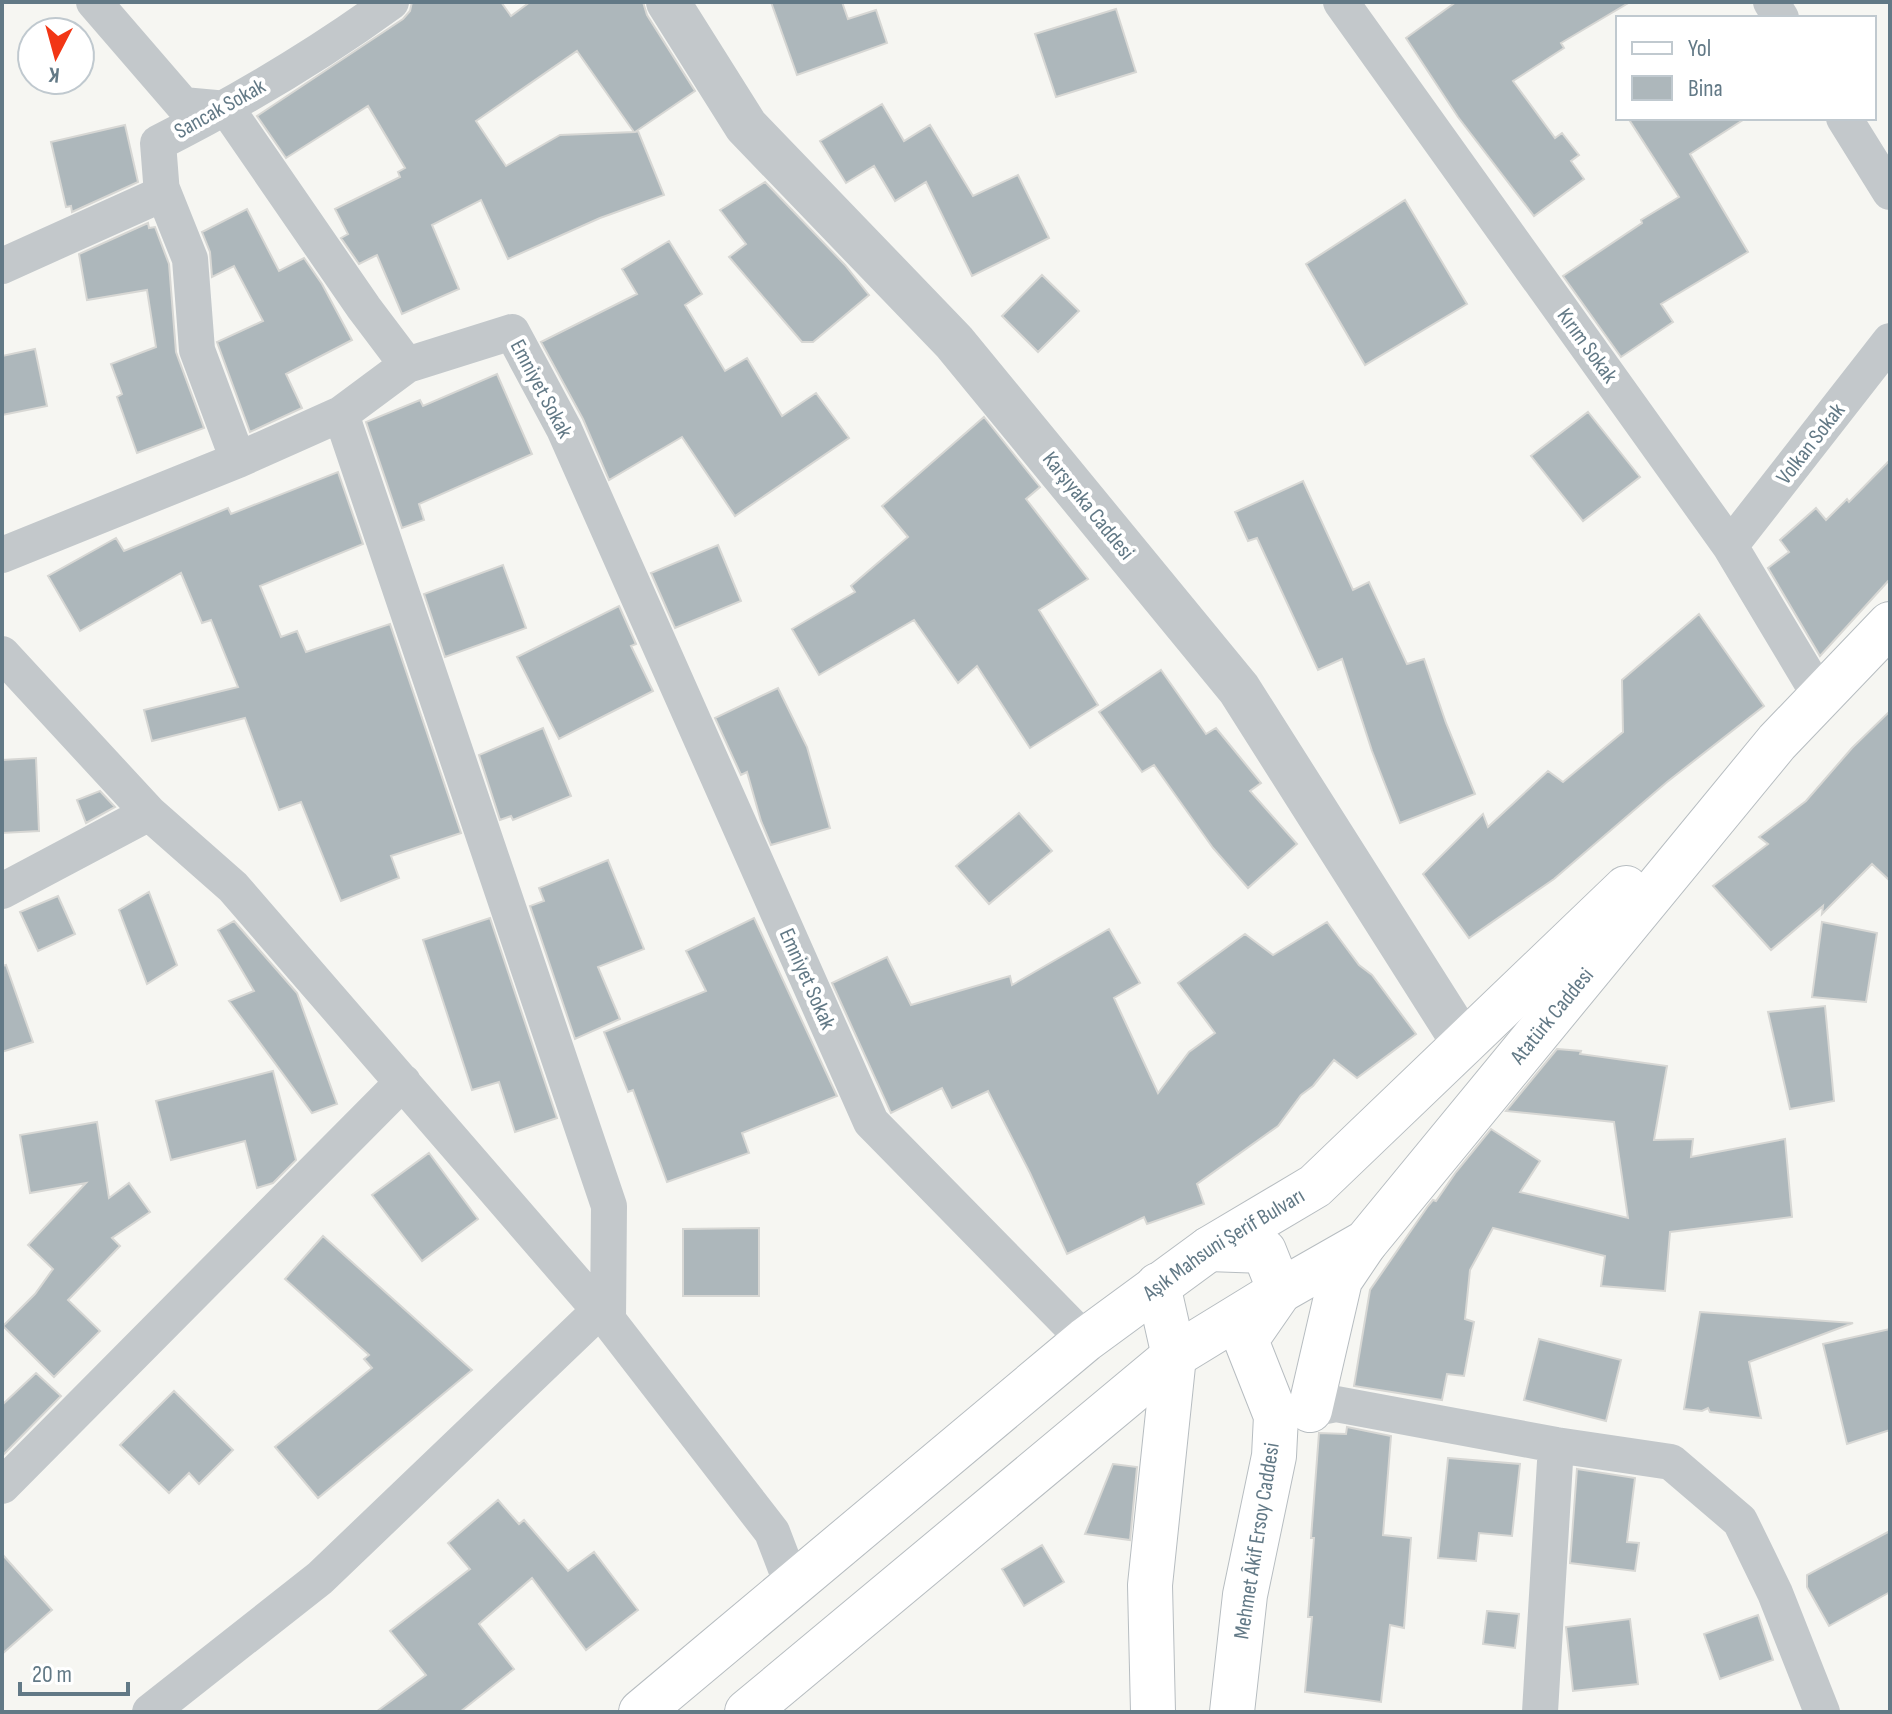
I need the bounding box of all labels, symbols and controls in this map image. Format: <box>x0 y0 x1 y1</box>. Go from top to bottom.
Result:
north arrow <box>16 16 96 96</box>
legend <box>1616 16 1876 120</box>
text: Yol <box>1688 34 1711 63</box>
text: K <box>47 60 61 88</box>
street label: Sancak Sokak <box>170 73 271 145</box>
text: Bina <box>1688 74 1723 103</box>
street label: Kırım Sokak <box>1551 303 1623 389</box>
street label: Emniyet Sokak <box>504 335 579 443</box>
street label: Volkan Sokak <box>1771 397 1852 490</box>
street label: Karşıyaka Caddesi <box>1036 447 1140 565</box>
street label: Emniyet Sokak <box>773 924 842 1034</box>
street label: Atatürk Caddesi <box>1504 962 1599 1070</box>
street label: Aşık Mahsuni Şerif Bulvarı <box>1137 1182 1309 1307</box>
street label: Mehmet Âkif Ersoy Caddesi <box>1228 1441 1286 1641</box>
scale bar <box>20 1646 128 1696</box>
text: 20 m <box>32 1660 72 1689</box>

